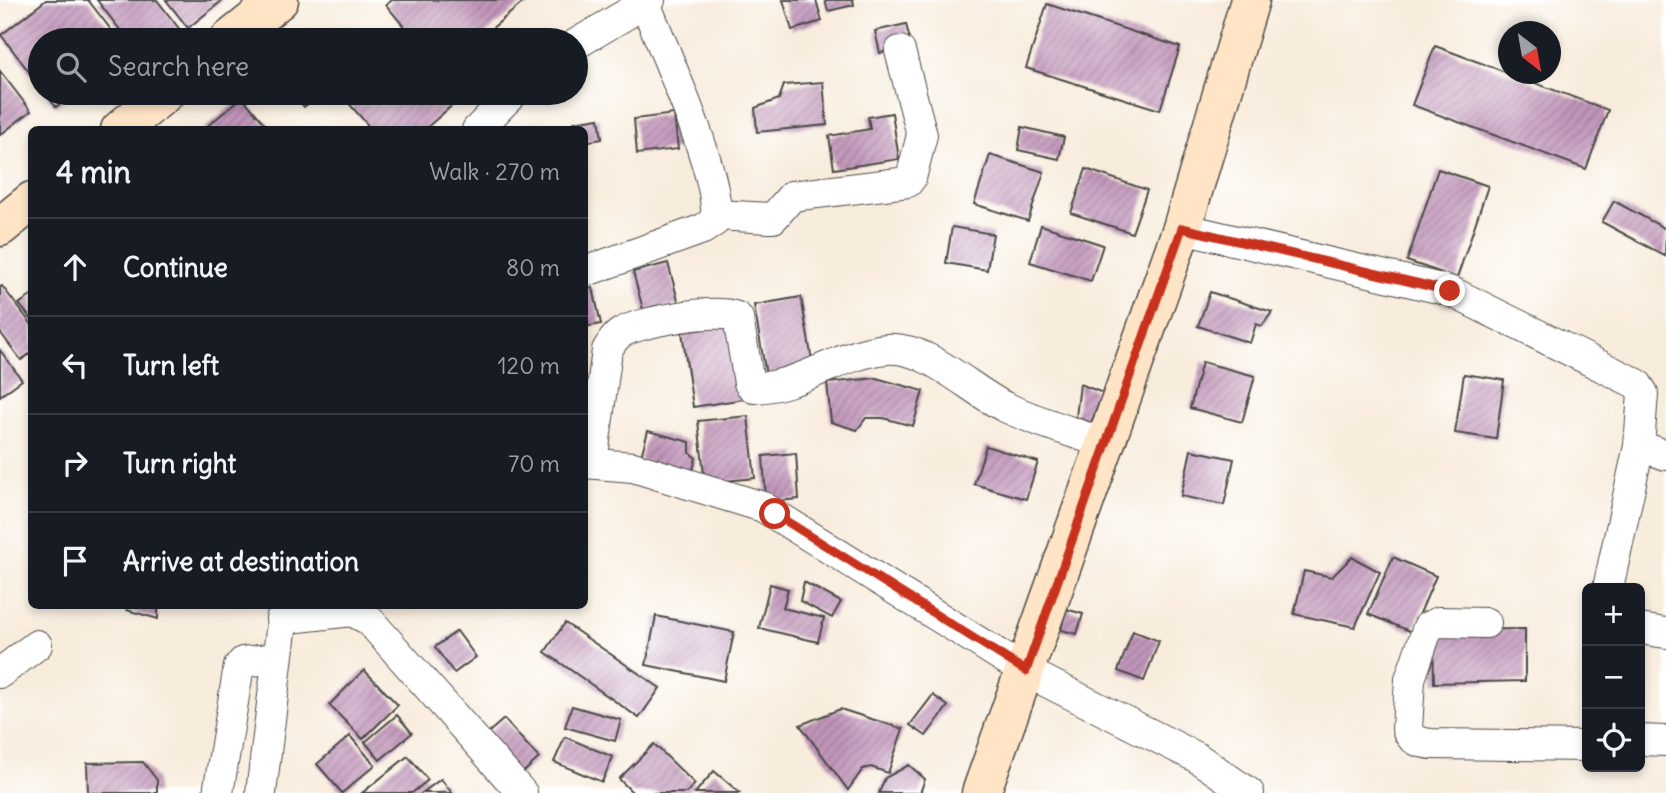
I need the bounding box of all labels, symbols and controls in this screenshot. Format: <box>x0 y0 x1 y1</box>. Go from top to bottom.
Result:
north arrow <box>1498 21 1561 84</box>
search box <box>28 28 588 105</box>
icon: search <box>52 48 90 86</box>
text: Search here <box>108 50 249 83</box>
text: 4 min <box>56 153 131 191</box>
text: Walk · 270 m <box>429 157 560 186</box>
icon: ahead <box>56 248 94 286</box>
text: Continue <box>123 251 228 284</box>
text: 80 m <box>506 253 560 282</box>
route end <box>1434 275 1465 306</box>
icon: left <box>56 346 94 384</box>
text: Turn left <box>123 349 219 382</box>
text: 120 m <box>497 351 560 380</box>
icon: right <box>56 444 94 482</box>
text: Turn right <box>123 447 236 480</box>
text: 70 m <box>508 449 560 478</box>
route start <box>759 498 790 529</box>
icon: arrive <box>56 542 94 580</box>
text: Arrive at destination <box>123 545 359 578</box>
map controls <box>1582 583 1645 772</box>
button: + <box>1582 583 1645 646</box>
button: − <box>1582 646 1645 709</box>
button: locate <box>1582 709 1645 772</box>

